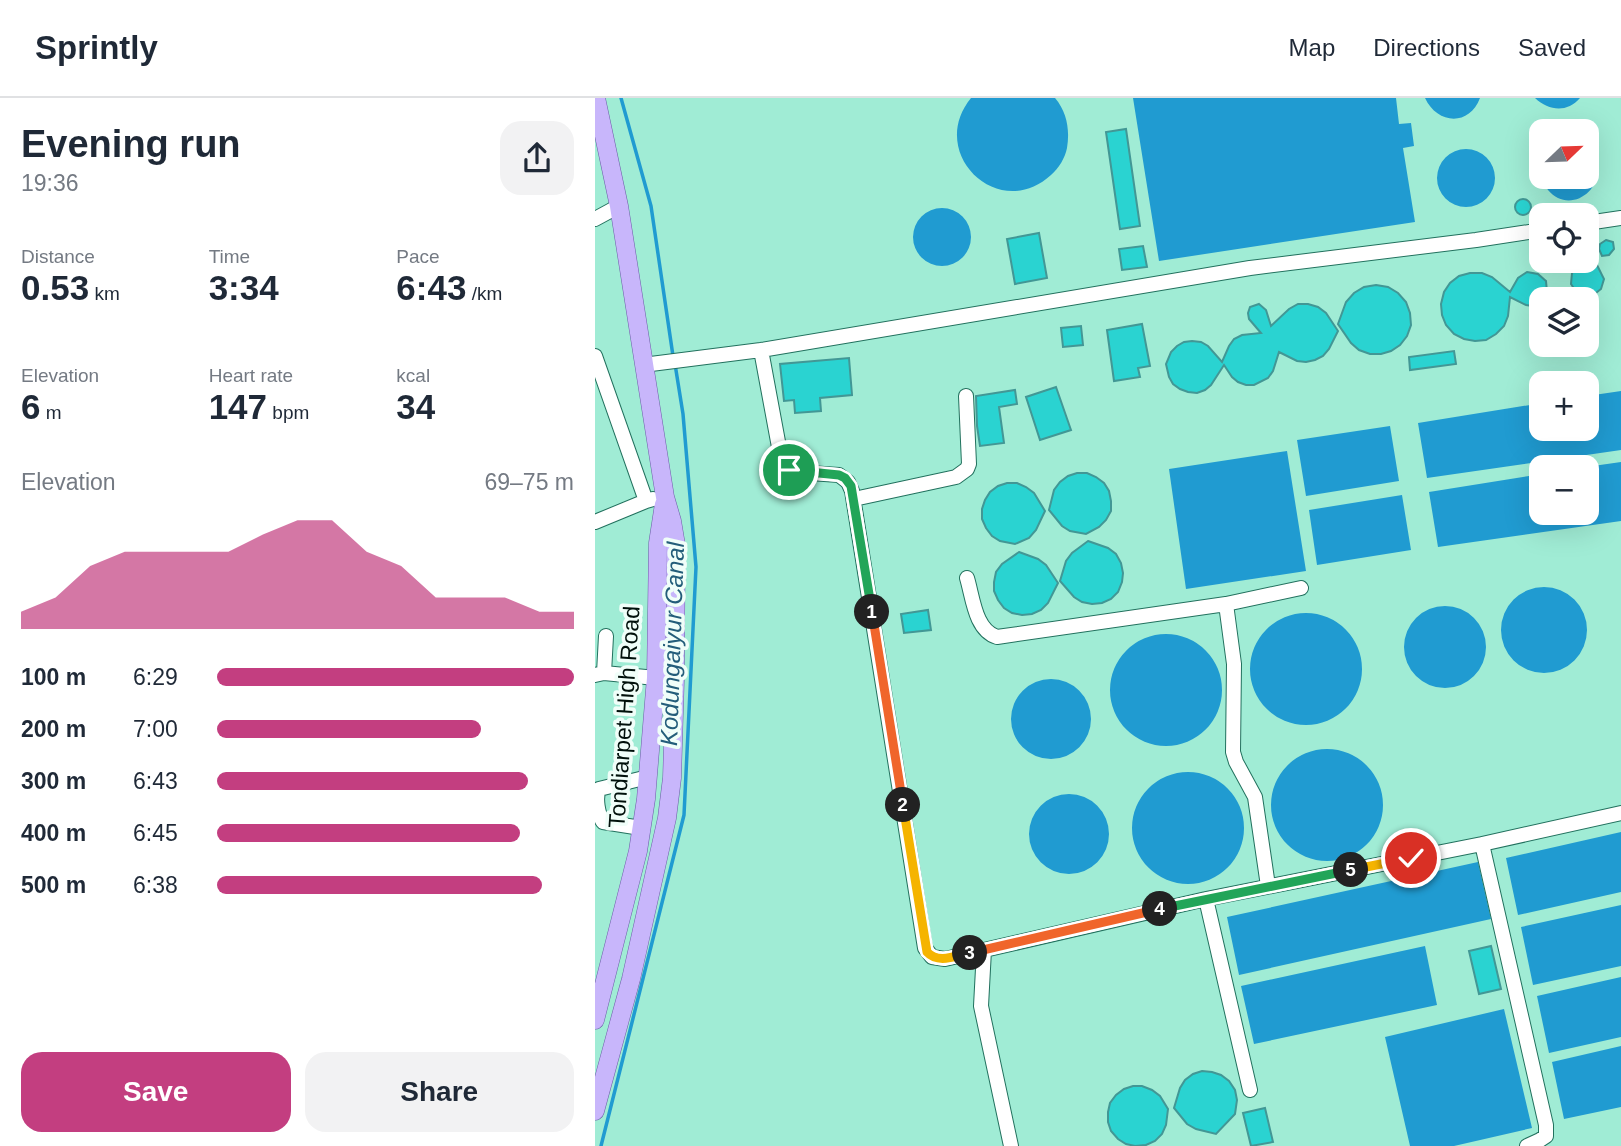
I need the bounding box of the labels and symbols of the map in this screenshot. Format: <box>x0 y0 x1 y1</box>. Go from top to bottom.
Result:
north arrow <box>1529 119 1599 189</box>
pin <box>759 440 819 500</box>
water label: Kodungaiyur Canal <box>655 541 689 746</box>
pin: 1 <box>855 594 889 630</box>
street label: Tondiarpet High Road <box>603 605 645 829</box>
pin: 2 <box>885 788 921 822</box>
pin <box>1381 828 1441 888</box>
pin: 5 <box>1333 852 1369 888</box>
pin: 4 <box>1143 892 1177 926</box>
pin: 3 <box>953 936 987 970</box>

